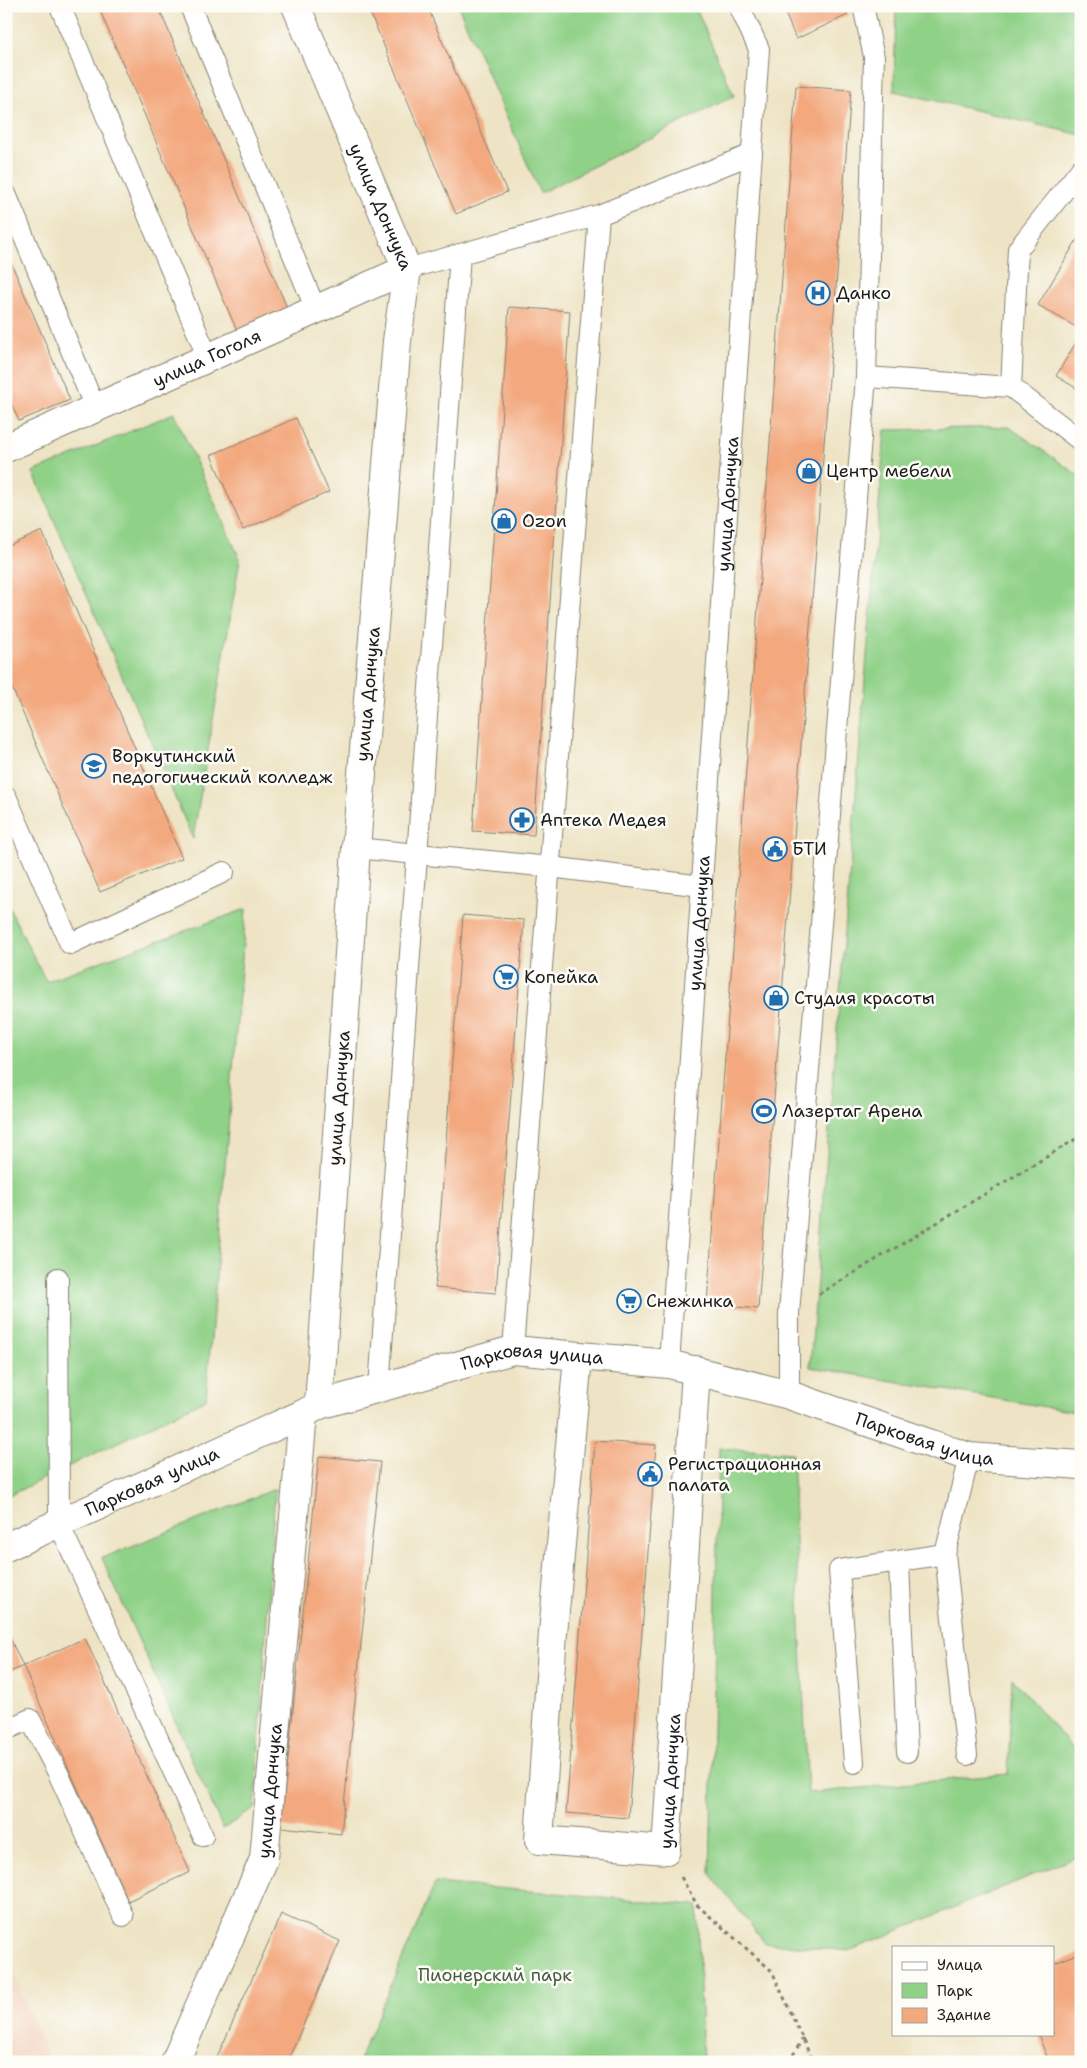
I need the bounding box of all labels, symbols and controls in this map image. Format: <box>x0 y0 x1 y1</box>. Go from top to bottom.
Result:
street label: улица Дончука <box>343 140 418 274</box>
hospital icon: Данко <box>805 280 831 306</box>
place label: Данко <box>836 281 891 305</box>
street label: улица Гоголя <box>149 324 265 393</box>
street label: улица Дончука <box>711 436 744 573</box>
shop icon: Центр мебели <box>796 458 822 484</box>
place label: Центр мебели <box>826 459 952 483</box>
shop icon: Ozon <box>491 508 517 534</box>
place label: Ozon <box>522 509 567 533</box>
street label: улица Дончука <box>350 625 386 763</box>
place label: Воркутинский педогогический колледж <box>112 744 333 789</box>
school or university icon: Воркутинский педогогический колледж <box>81 753 107 779</box>
pharmacy icon: Аптека Медея <box>509 807 535 833</box>
place label: Аптека Медея <box>540 808 667 832</box>
public building icon: БТИ <box>762 836 788 862</box>
place label: БТИ <box>792 837 827 861</box>
street label: улица Дончука <box>683 855 716 992</box>
supermarket icon: Копейка <box>493 964 519 990</box>
place label: Копейка <box>524 965 598 989</box>
shop icon: Студия красоты <box>763 985 789 1011</box>
place label: Студия красоты <box>794 986 935 1010</box>
street label: улица Дончука <box>322 1030 356 1166</box>
sports icon: Лазертаг Арена <box>751 1098 777 1124</box>
place label: Лазертаг Арена <box>782 1099 923 1123</box>
supermarket icon: Снежинка <box>616 1288 642 1314</box>
place label: Снежинка <box>646 1289 734 1313</box>
street label: Парковая улица <box>458 1338 604 1376</box>
street label: Парковая улица <box>852 1407 995 1471</box>
street label: Парковая улица <box>81 1441 223 1522</box>
place label: Регистрационная палата <box>668 1452 822 1497</box>
public building icon: Регистрационная палата <box>637 1461 663 1487</box>
street label: улица Дончука <box>654 1713 687 1850</box>
street label: улица Дончука <box>252 1722 288 1860</box>
legend <box>892 1946 1054 2036</box>
text: Улица <box>937 1955 983 1975</box>
park label: Пионерский парк <box>418 1963 572 1987</box>
text: Парк <box>937 1981 973 2001</box>
text: Здание <box>937 2005 991 2025</box>

